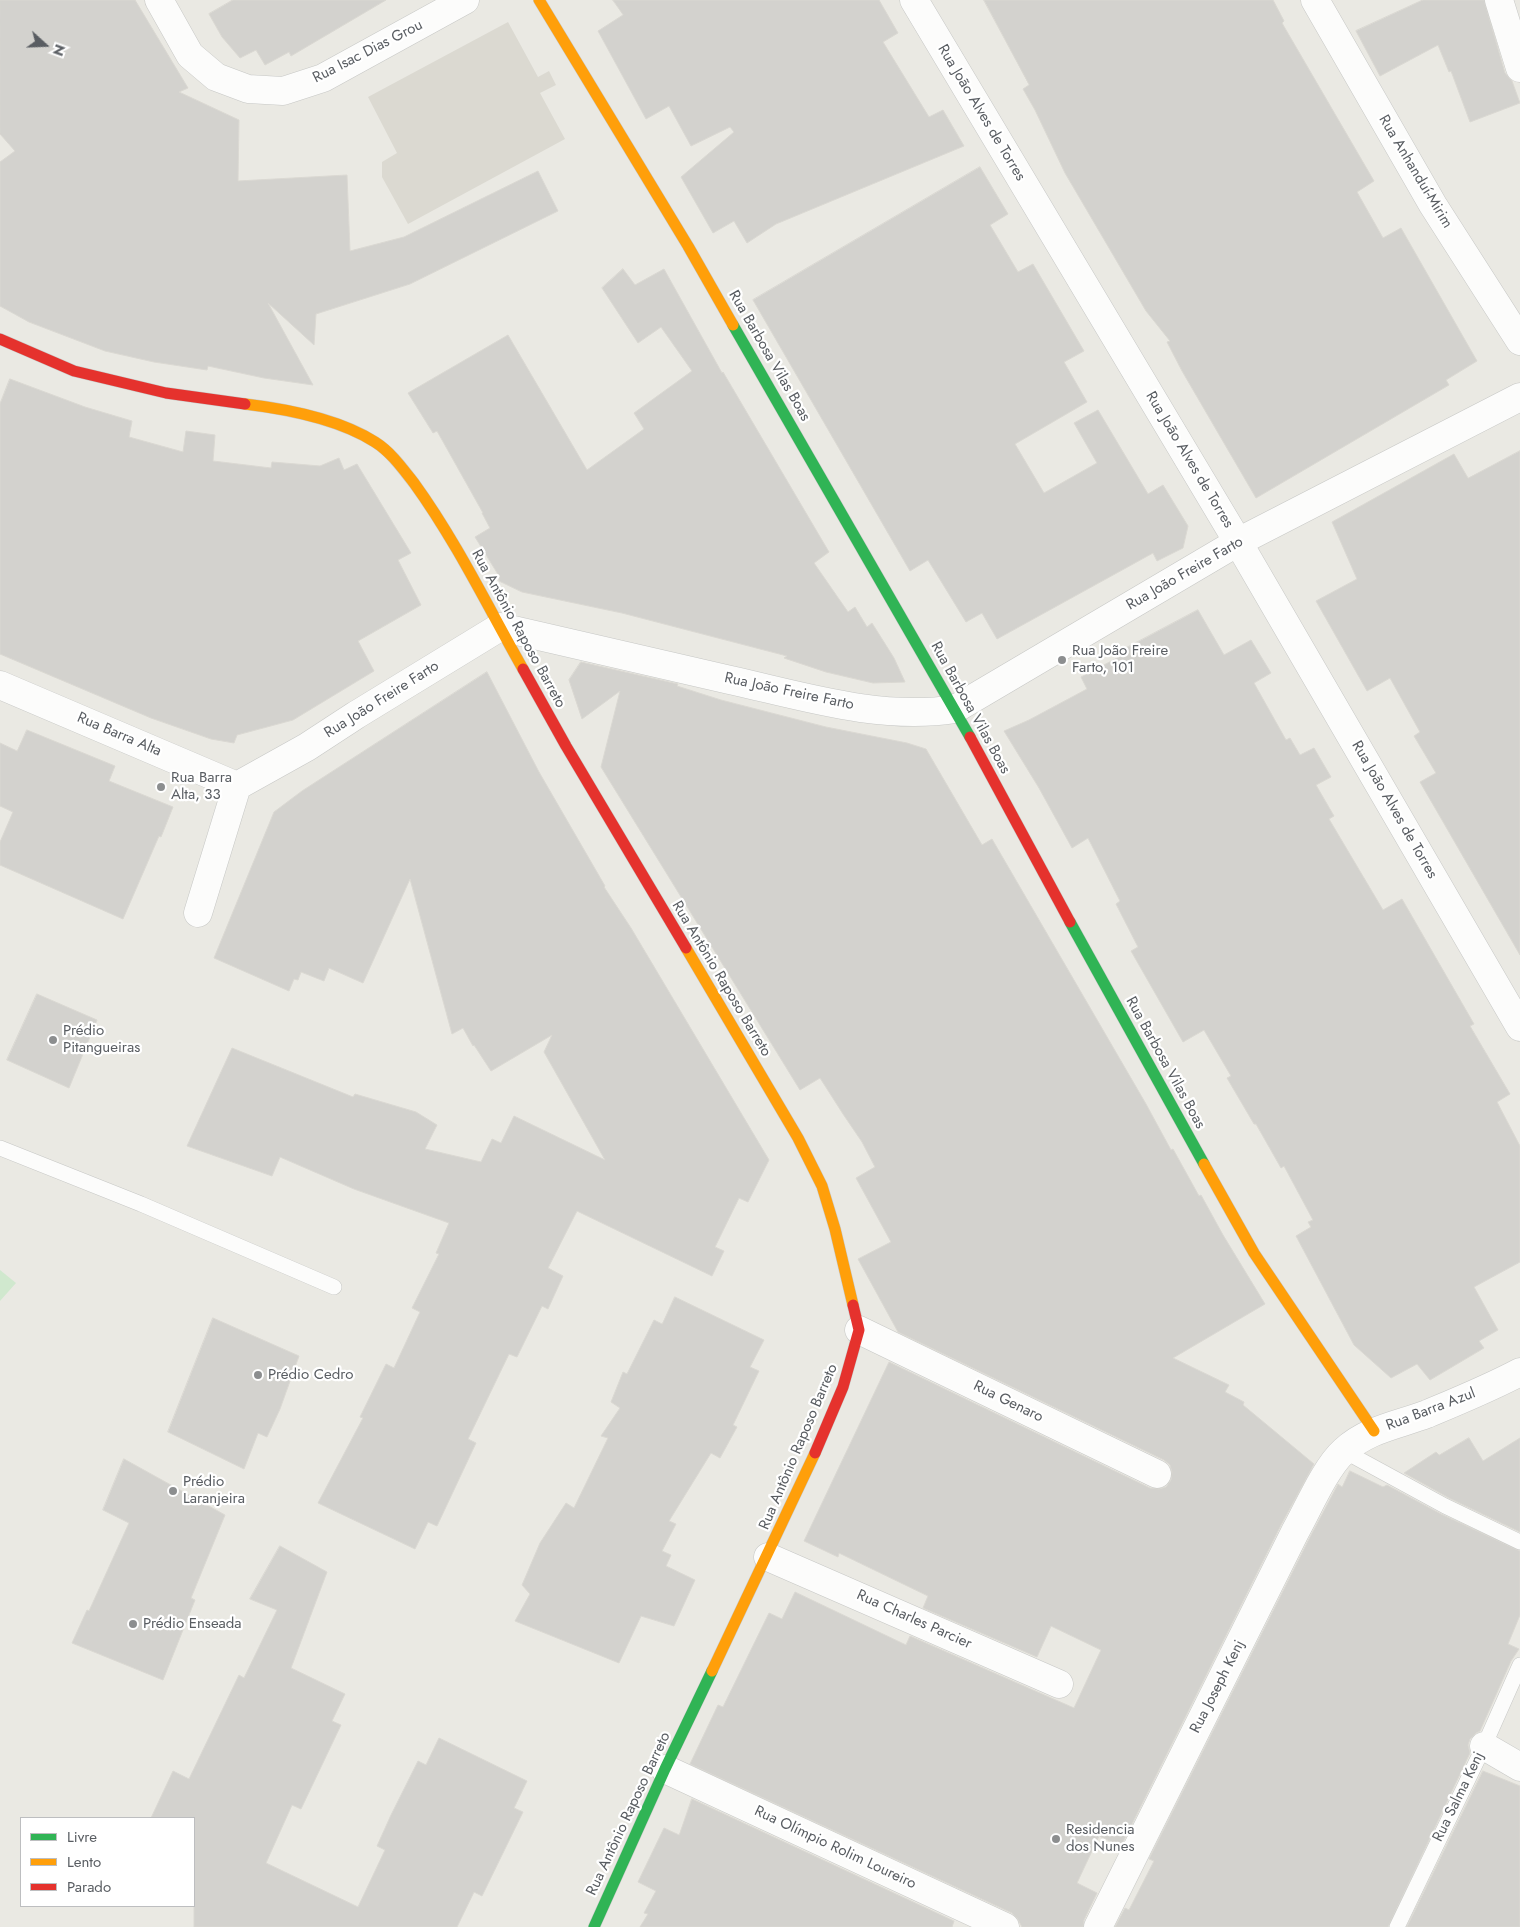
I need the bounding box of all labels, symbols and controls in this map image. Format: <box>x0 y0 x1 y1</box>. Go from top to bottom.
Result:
street label: Rua Isac Dias Grou <box>310 16 426 88</box>
north arrow <box>20 20 70 70</box>
text: N <box>48 41 70 59</box>
street label: Rua João Alves de Torres <box>933 41 1029 185</box>
street label: Rua Anhanduí-Mirim <box>1374 112 1456 232</box>
street label: Rua Barbosa Vilas Boas <box>724 287 814 425</box>
street label: Rua João Alves de Torres <box>1141 388 1237 532</box>
street label: Rua João Freire Farto <box>1123 533 1247 615</box>
street label: Rua Antônio Raposo Barreto <box>467 547 569 711</box>
street label: Rua Barbosa Vilas Boas <box>926 639 1014 777</box>
place label: Rua João Freire Farto, 101 <box>1072 642 1168 677</box>
marker: Rua João Freire Farto, 101 <box>1056 654 1068 666</box>
street label: Rua João Freire Farto <box>321 657 443 743</box>
street label: Rua João Freire Farto <box>723 669 855 715</box>
street label: Rua Barra Alta <box>74 709 164 761</box>
street label: Rua João Alves de Torres <box>1347 738 1441 882</box>
place label: Rua Barra Alta, 33 <box>171 769 232 804</box>
marker: Rua Barra Alta, 33 <box>155 781 167 793</box>
street label: Rua Antônio Raposo Barreto <box>667 898 775 1060</box>
street label: Rua Barbosa Vilas Boas <box>1121 994 1209 1132</box>
place label: Prédio Pitangueiras <box>63 1022 140 1057</box>
marker: Prédio Pitangueiras <box>47 1034 59 1046</box>
street label: Rua Antônio Raposo Barreto <box>756 1361 842 1533</box>
place label: Prédio Cedro <box>268 1366 353 1384</box>
marker: Prédio Cedro <box>252 1369 264 1381</box>
street label: Rua Genaro <box>970 1377 1046 1427</box>
street label: Rua Barra Azul <box>1384 1385 1478 1435</box>
place label: Prédio Laranjeira <box>183 1473 245 1508</box>
marker: Prédio Laranjeira <box>167 1485 179 1497</box>
street label: Rua Charles Parcier <box>854 1587 974 1653</box>
place label: Prédio Enseada <box>143 1615 242 1633</box>
marker: Prédio Enseada <box>127 1618 139 1630</box>
street label: Rua Joseph Kenj <box>1187 1638 1249 1736</box>
street label: Rua Antônio Raposo Barreto <box>583 1729 675 1899</box>
street label: Rua Salma Kenj <box>1430 1749 1488 1845</box>
street label: Rua Olímpio Rolim Loureiro <box>751 1803 919 1893</box>
legend <box>20 1817 195 1907</box>
place label: Residencia dos Nunes <box>1066 1821 1135 1856</box>
text: Livre <box>67 1826 97 1848</box>
marker: Residencia dos Nunes <box>1050 1833 1062 1845</box>
text: Lento <box>67 1851 101 1873</box>
text: Parado <box>67 1876 111 1898</box>

